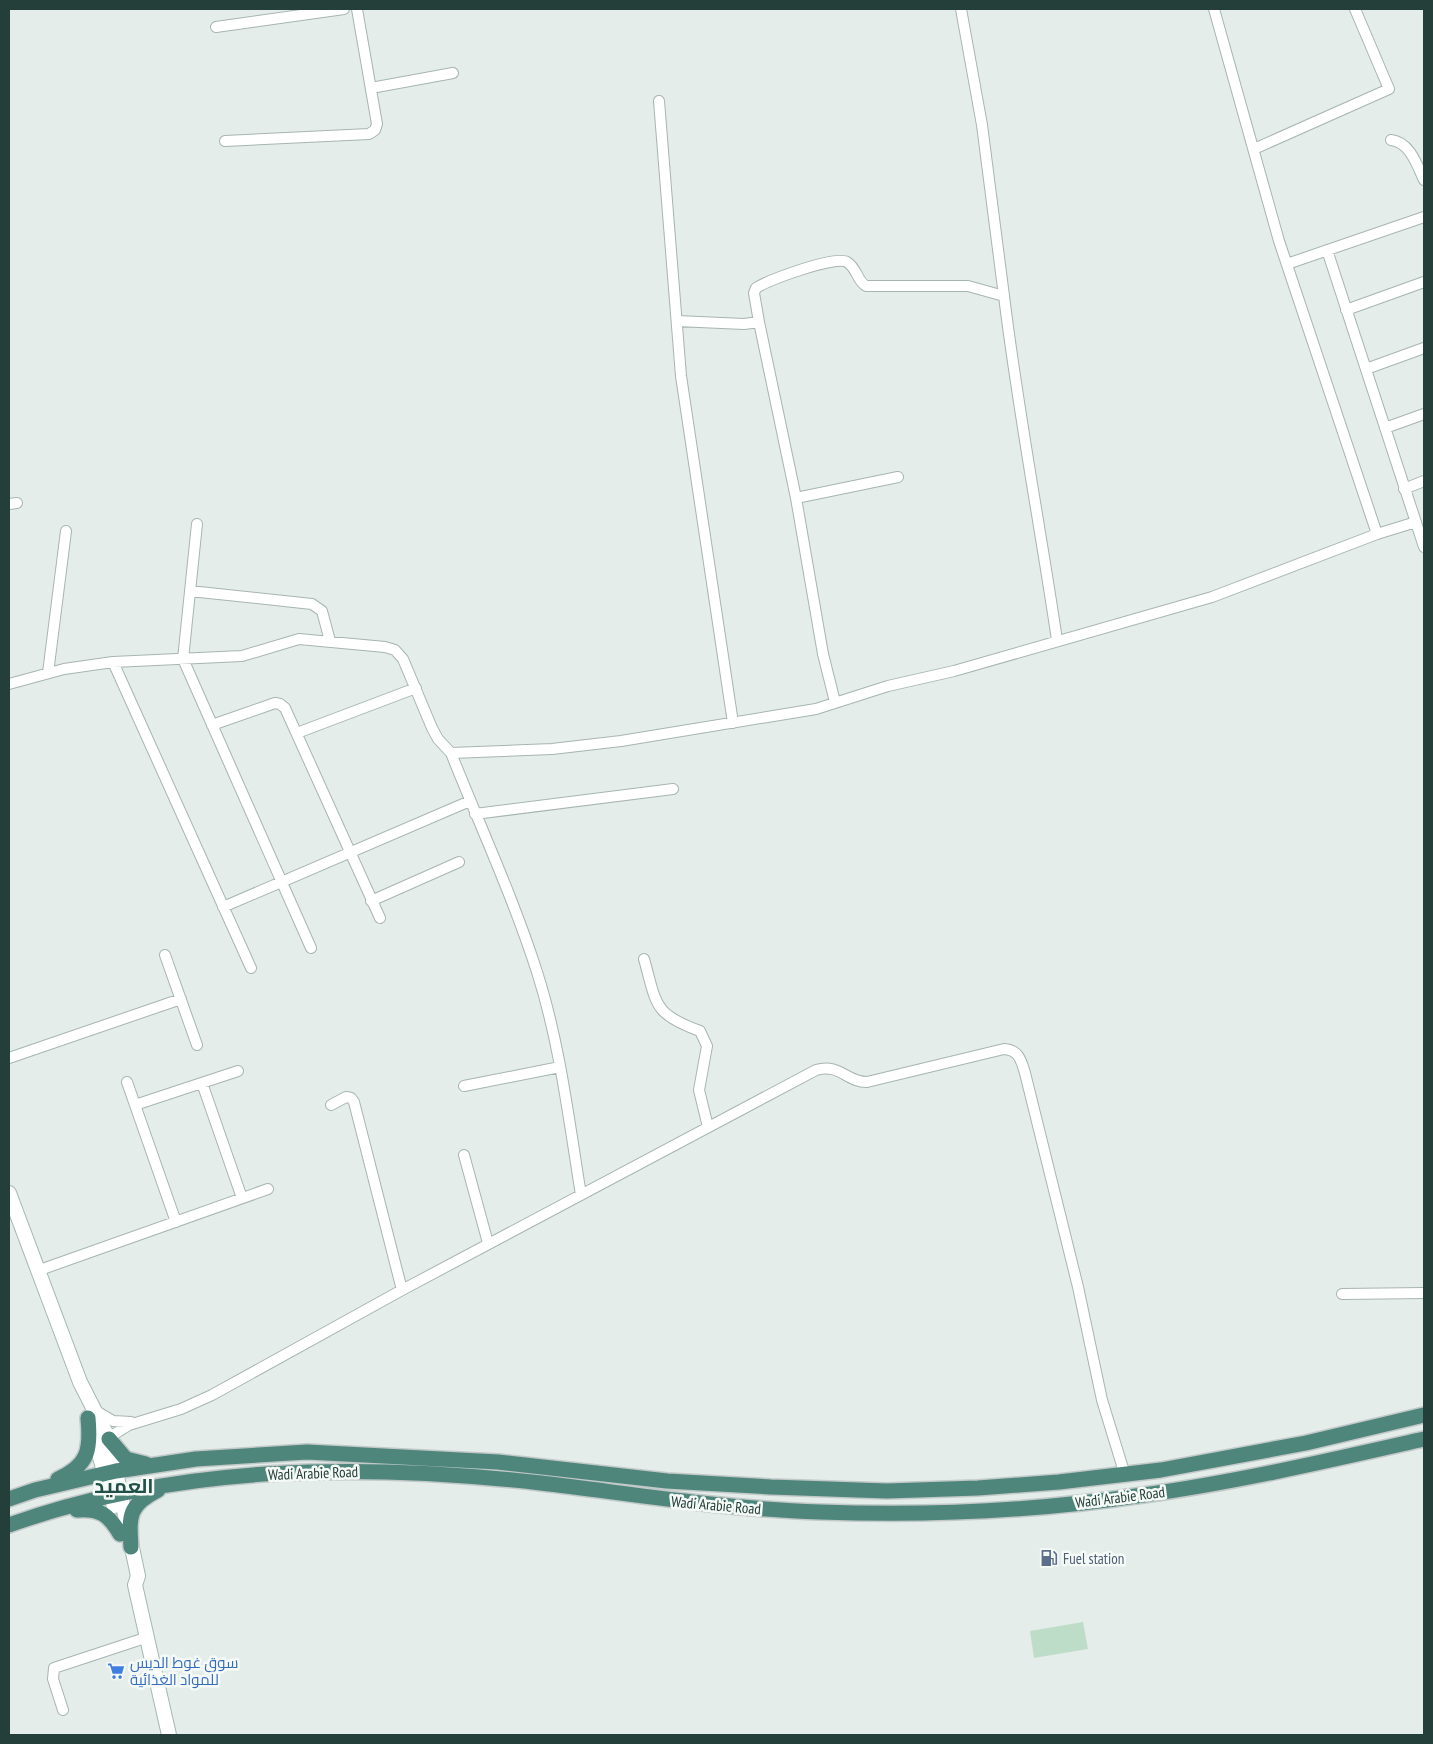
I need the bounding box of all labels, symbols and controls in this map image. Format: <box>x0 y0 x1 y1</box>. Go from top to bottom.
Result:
street label: Wadi Arabie Road <box>268 1462 358 1484</box>
district label: العميد <box>94 1473 154 1499</box>
street label: Wadi Arabie Road <box>1074 1482 1166 1512</box>
street label: Wadi Arabie Road <box>670 1492 762 1518</box>
fuel station icon: Fuel station <box>1039 1548 1059 1568</box>
place label: Fuel station <box>1063 1549 1124 1568</box>
place label: سوق غوط الديس للمواد الغذائية <box>130 1653 238 1689</box>
supermarket icon: سوق غوط الديس للمواد الغذائية <box>106 1661 126 1681</box>

